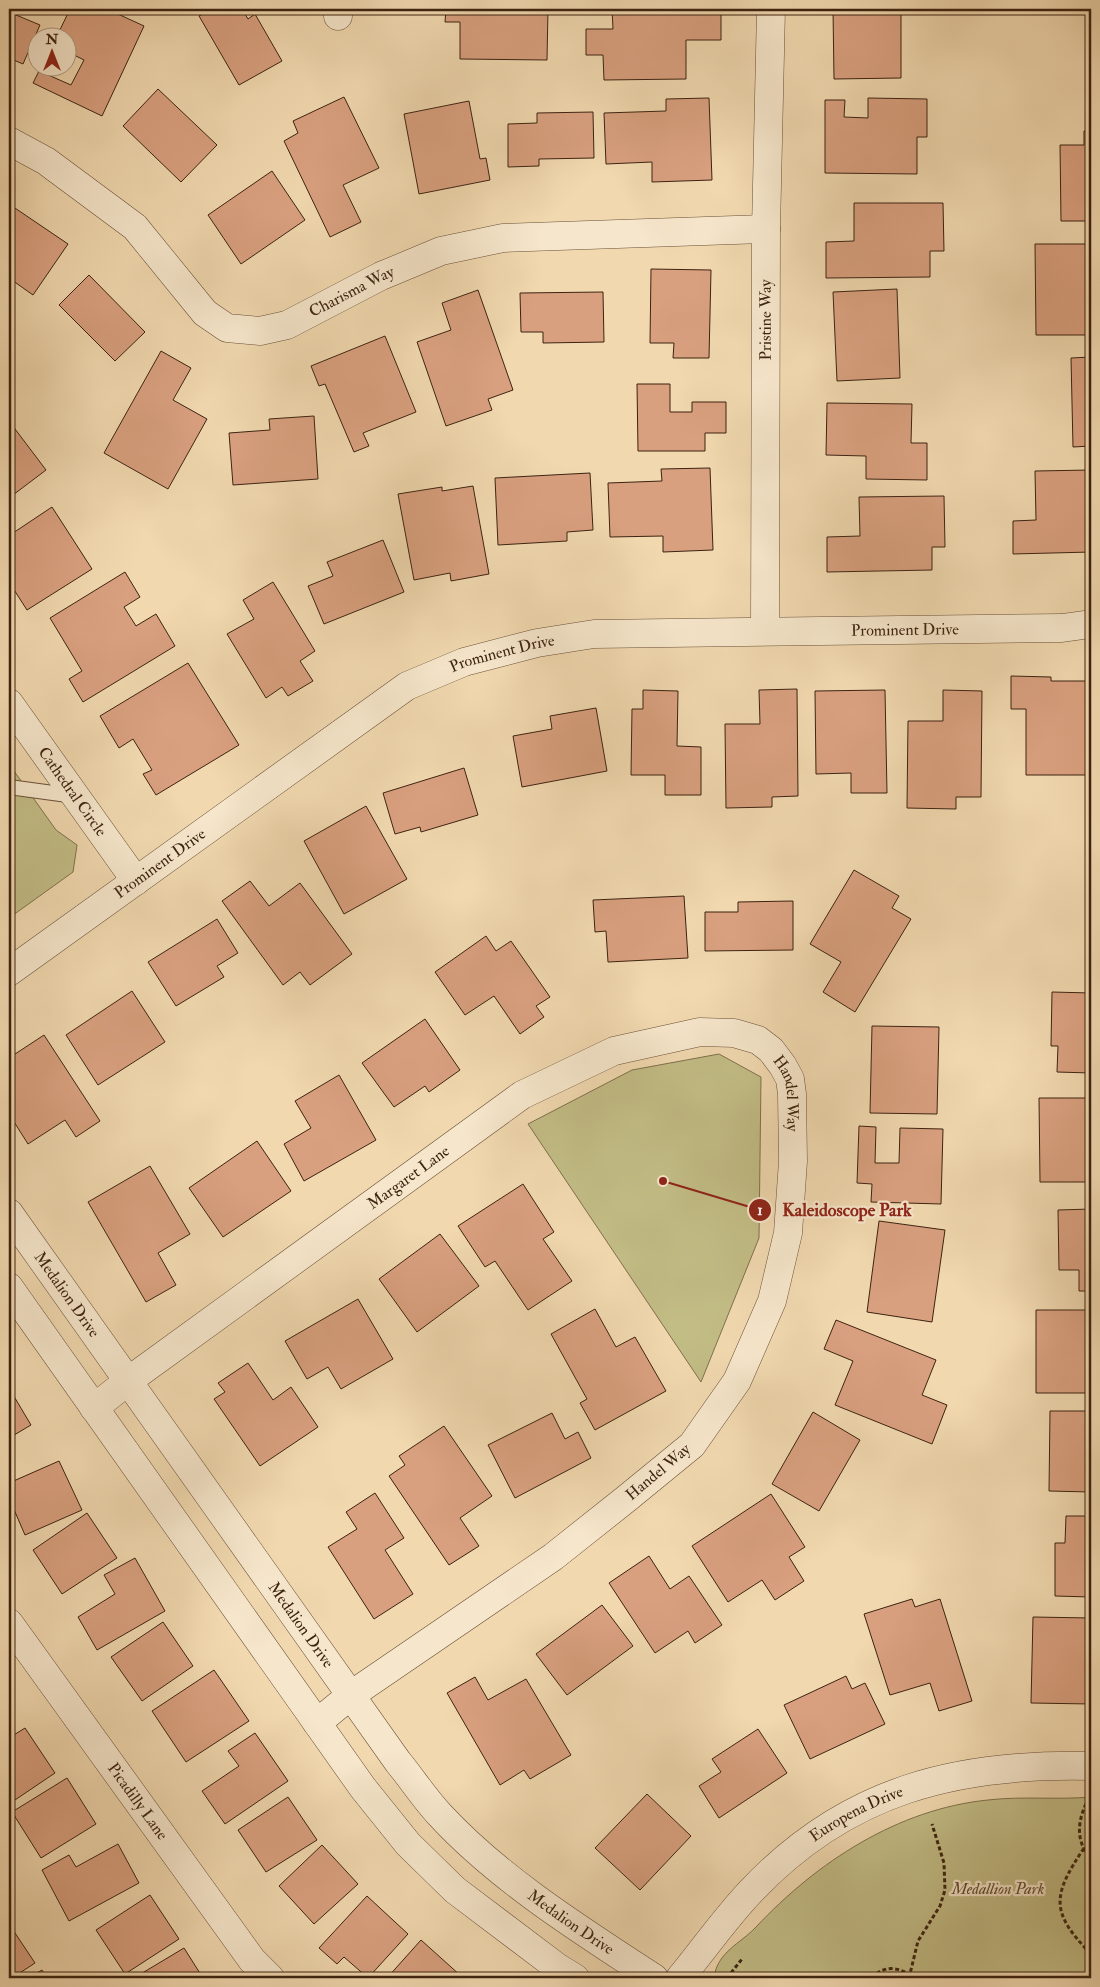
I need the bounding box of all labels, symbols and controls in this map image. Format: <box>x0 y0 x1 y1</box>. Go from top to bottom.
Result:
north arrow <box>28 28 78 78</box>
text: N <box>45 31 59 48</box>
street label: Charisma Way <box>306 261 398 322</box>
street label: Pristine Way <box>756 278 776 361</box>
street label: Prominent Drive <box>851 619 959 641</box>
street label: Prominent Drive <box>446 630 556 677</box>
street label: Cathedral Circle <box>34 743 111 841</box>
street label: Prominent Drive <box>110 824 210 903</box>
street label: Handel Way <box>768 1051 803 1133</box>
street label: Margaret Lane <box>364 1141 454 1214</box>
callout: Kaleidoscope Park <box>748 1193 922 1226</box>
text: Kaleidoscope Park <box>782 1199 912 1222</box>
text: 1 <box>757 1201 763 1220</box>
street label: Medalion Drive <box>30 1248 104 1342</box>
street label: Handel Way <box>622 1439 695 1505</box>
street label: Medalion Drive <box>264 1578 338 1672</box>
street label: Picadilly Lane <box>103 1759 172 1844</box>
street label: Europena Drive <box>805 1781 906 1846</box>
park label: Medallion Park <box>951 1879 1045 1899</box>
street label: Medalion Drive <box>523 1886 618 1959</box>

